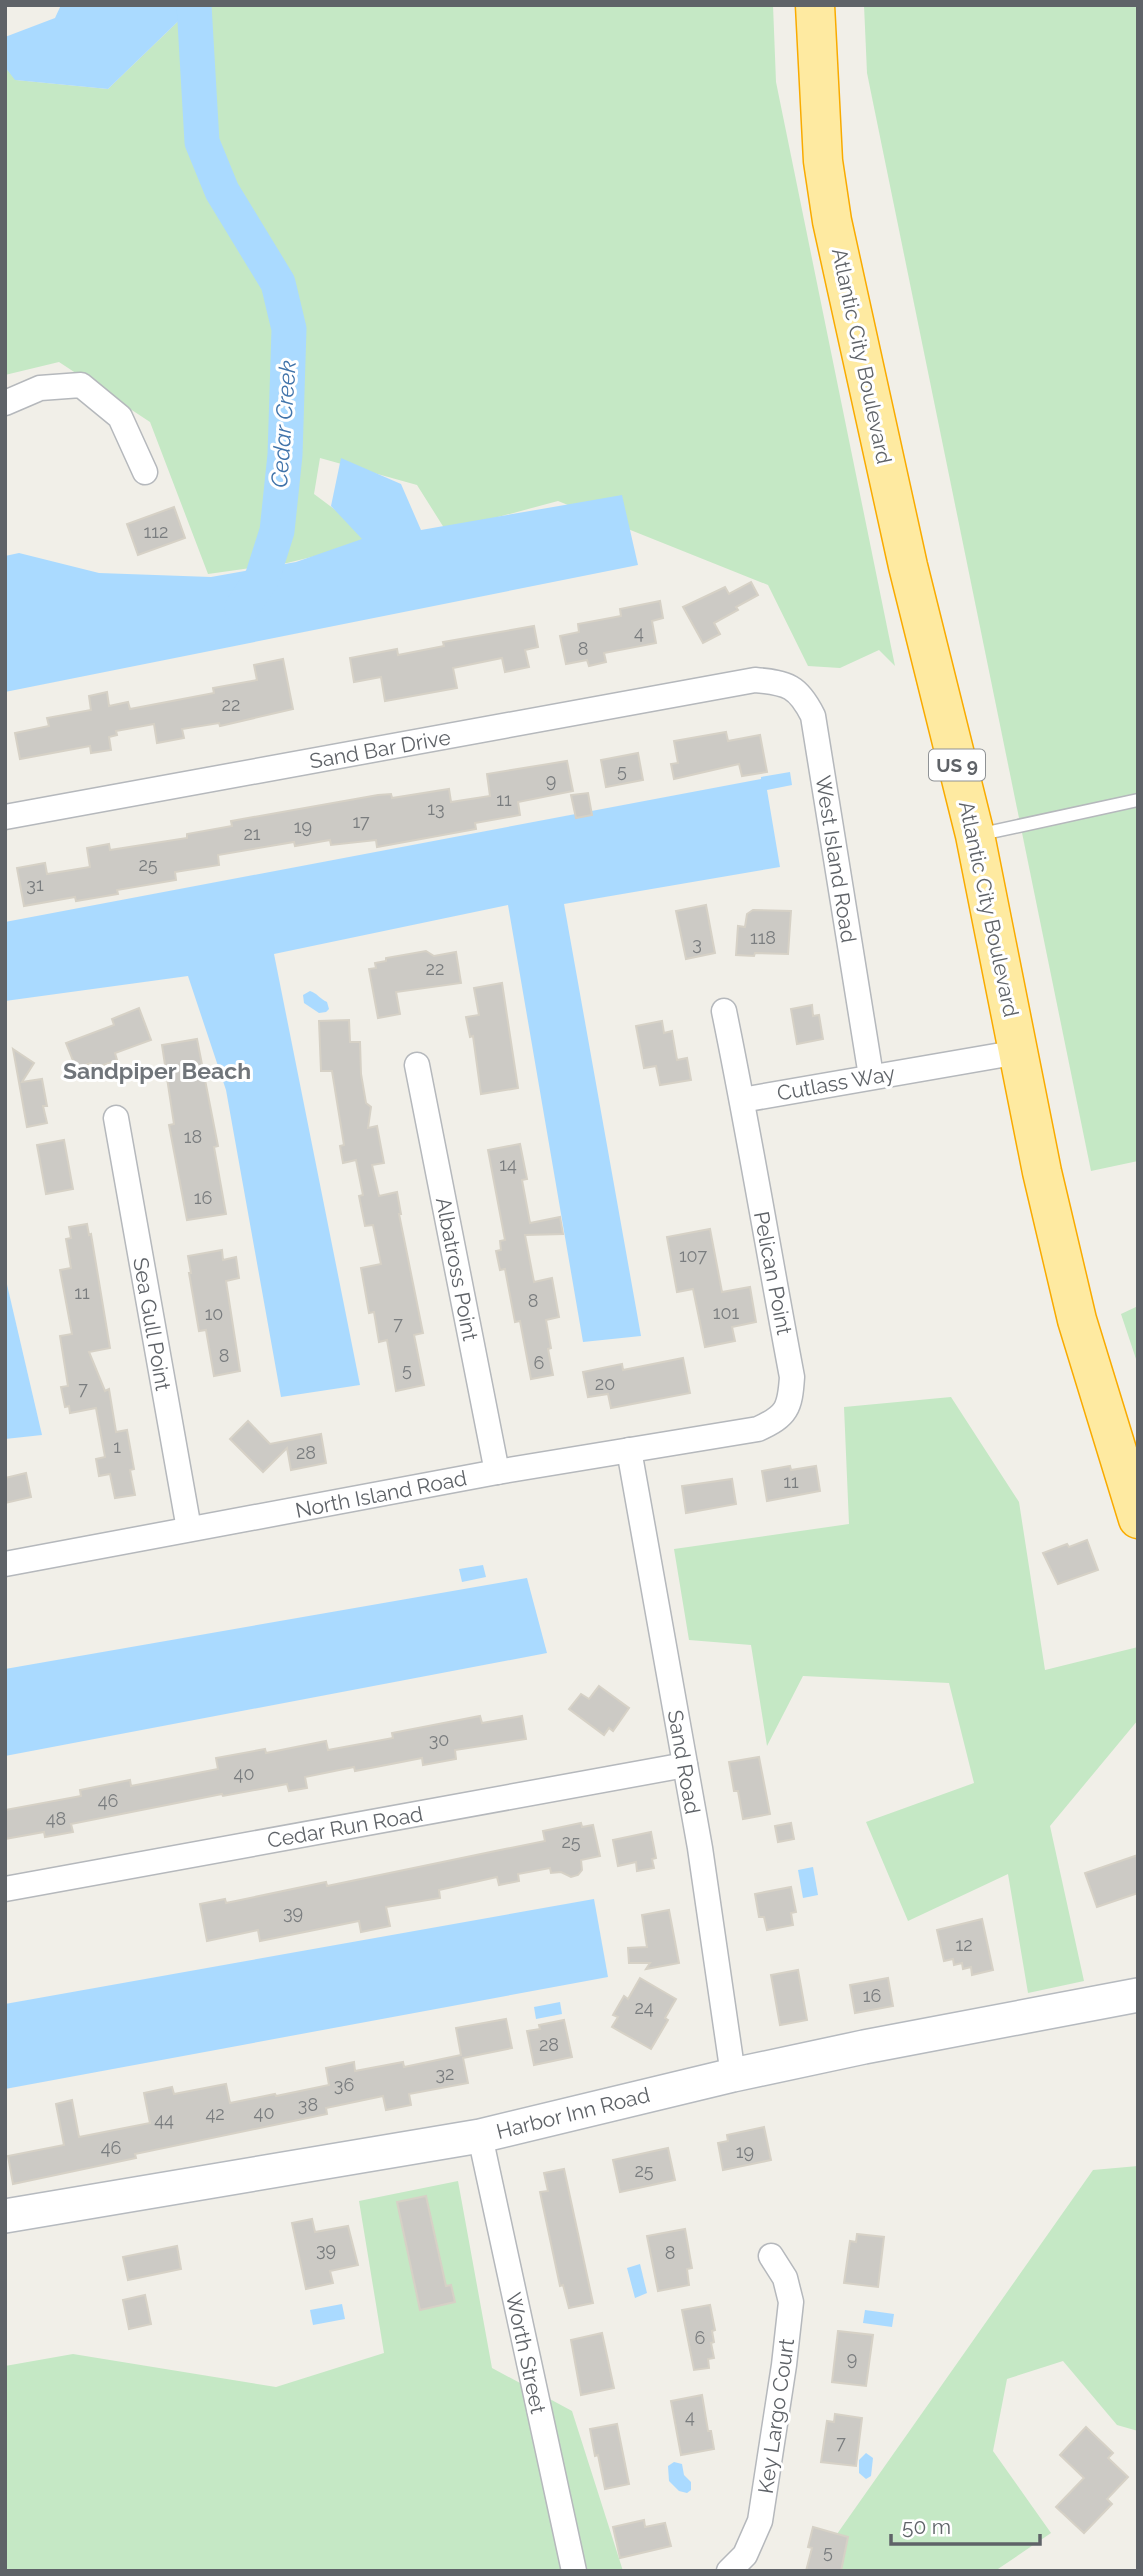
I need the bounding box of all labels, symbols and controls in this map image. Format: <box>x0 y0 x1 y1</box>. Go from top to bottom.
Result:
street label: Atlantic City Boulevard <box>827 246 897 466</box>
water label: Cedar Creek <box>265 359 301 489</box>
house number: 112 <box>144 521 168 542</box>
house number: 4 <box>634 622 644 643</box>
house number: 8 <box>578 638 588 659</box>
house number: 22 <box>222 694 240 715</box>
street label: Sand Bar Drive <box>308 724 452 774</box>
road number: US 9 <box>929 750 985 780</box>
house number: 5 <box>617 760 627 781</box>
house number: 9 <box>546 770 556 791</box>
street label: West Island Road <box>810 774 862 944</box>
house number: 11 <box>496 789 512 810</box>
house number: 13 <box>427 798 445 819</box>
street label: Atlantic City Boulevard <box>954 799 1024 1019</box>
house number: 17 <box>352 811 370 832</box>
house number: 19 <box>294 816 312 837</box>
house number: 21 <box>243 823 261 844</box>
house number: 25 <box>138 854 158 875</box>
house number: 31 <box>26 874 44 895</box>
house number: 118 <box>750 927 776 948</box>
house number: 3 <box>692 933 702 954</box>
house number: 22 <box>426 958 444 979</box>
district label: Sandpiper Beach <box>63 1057 251 1084</box>
street label: Cutlass Way <box>775 1060 897 1106</box>
house number: 18 <box>184 1126 202 1147</box>
house number: 14 <box>499 1154 517 1175</box>
house number: 16 <box>194 1187 212 1208</box>
street label: Albatross Point <box>431 1195 483 1343</box>
street label: Pelican Point <box>749 1209 797 1337</box>
house number: 107 <box>679 1245 707 1266</box>
street label: Sea Gull Point <box>128 1256 176 1392</box>
house number: 11 <box>74 1282 90 1303</box>
house number: 8 <box>528 1290 538 1311</box>
house number: 101 <box>713 1302 740 1323</box>
house number: 10 <box>205 1303 223 1324</box>
house number: 7 <box>393 1313 403 1334</box>
house number: 8 <box>219 1345 229 1366</box>
house number: 6 <box>534 1352 545 1373</box>
house number: 5 <box>402 1359 412 1380</box>
house number: 20 <box>595 1373 615 1394</box>
house number: 7 <box>78 1378 88 1399</box>
house number: 1 <box>113 1436 121 1457</box>
house number: 28 <box>296 1442 316 1463</box>
street label: North Island Road <box>293 1465 469 1523</box>
house number: 11 <box>783 1471 799 1492</box>
street label: Sand Road <box>663 1708 705 1816</box>
house number: 30 <box>429 1729 449 1750</box>
house number: 40 <box>234 1763 254 1784</box>
house number: 46 <box>98 1790 118 1811</box>
street label: Cedar Run Road <box>265 1801 425 1853</box>
house number: 48 <box>46 1808 66 1829</box>
house number: 25 <box>561 1831 581 1852</box>
house number: 39 <box>283 1902 303 1923</box>
house number: 12 <box>955 1934 973 1955</box>
house number: 16 <box>863 1985 881 2006</box>
house number: 24 <box>634 1997 654 2018</box>
house number: 28 <box>539 2034 559 2055</box>
house number: 32 <box>436 2063 455 2084</box>
house number: 36 <box>334 2074 354 2095</box>
street label: Harbor Inn Road <box>494 2082 652 2144</box>
house number: 38 <box>298 2094 318 2115</box>
house number: 40 <box>254 2102 274 2123</box>
house number: 42 <box>205 2103 225 2124</box>
house number: 44 <box>154 2109 174 2130</box>
house number: 46 <box>101 2137 121 2158</box>
house number: 19 <box>736 2141 754 2162</box>
house number: 25 <box>634 2160 654 2181</box>
house number: 39 <box>316 2239 336 2260</box>
house number: 8 <box>665 2242 675 2263</box>
street label: Worth Street <box>501 2290 551 2416</box>
house number: 6 <box>695 2327 706 2348</box>
street label: Key Largo Court <box>753 2337 799 2495</box>
house number: 9 <box>847 2348 857 2369</box>
house number: 4 <box>685 2406 695 2427</box>
house number: 7 <box>836 2432 846 2453</box>
scale bar <box>891 2502 1040 2546</box>
text: 50 m <box>902 2514 951 2539</box>
house number: 5 <box>823 2541 833 2562</box>

